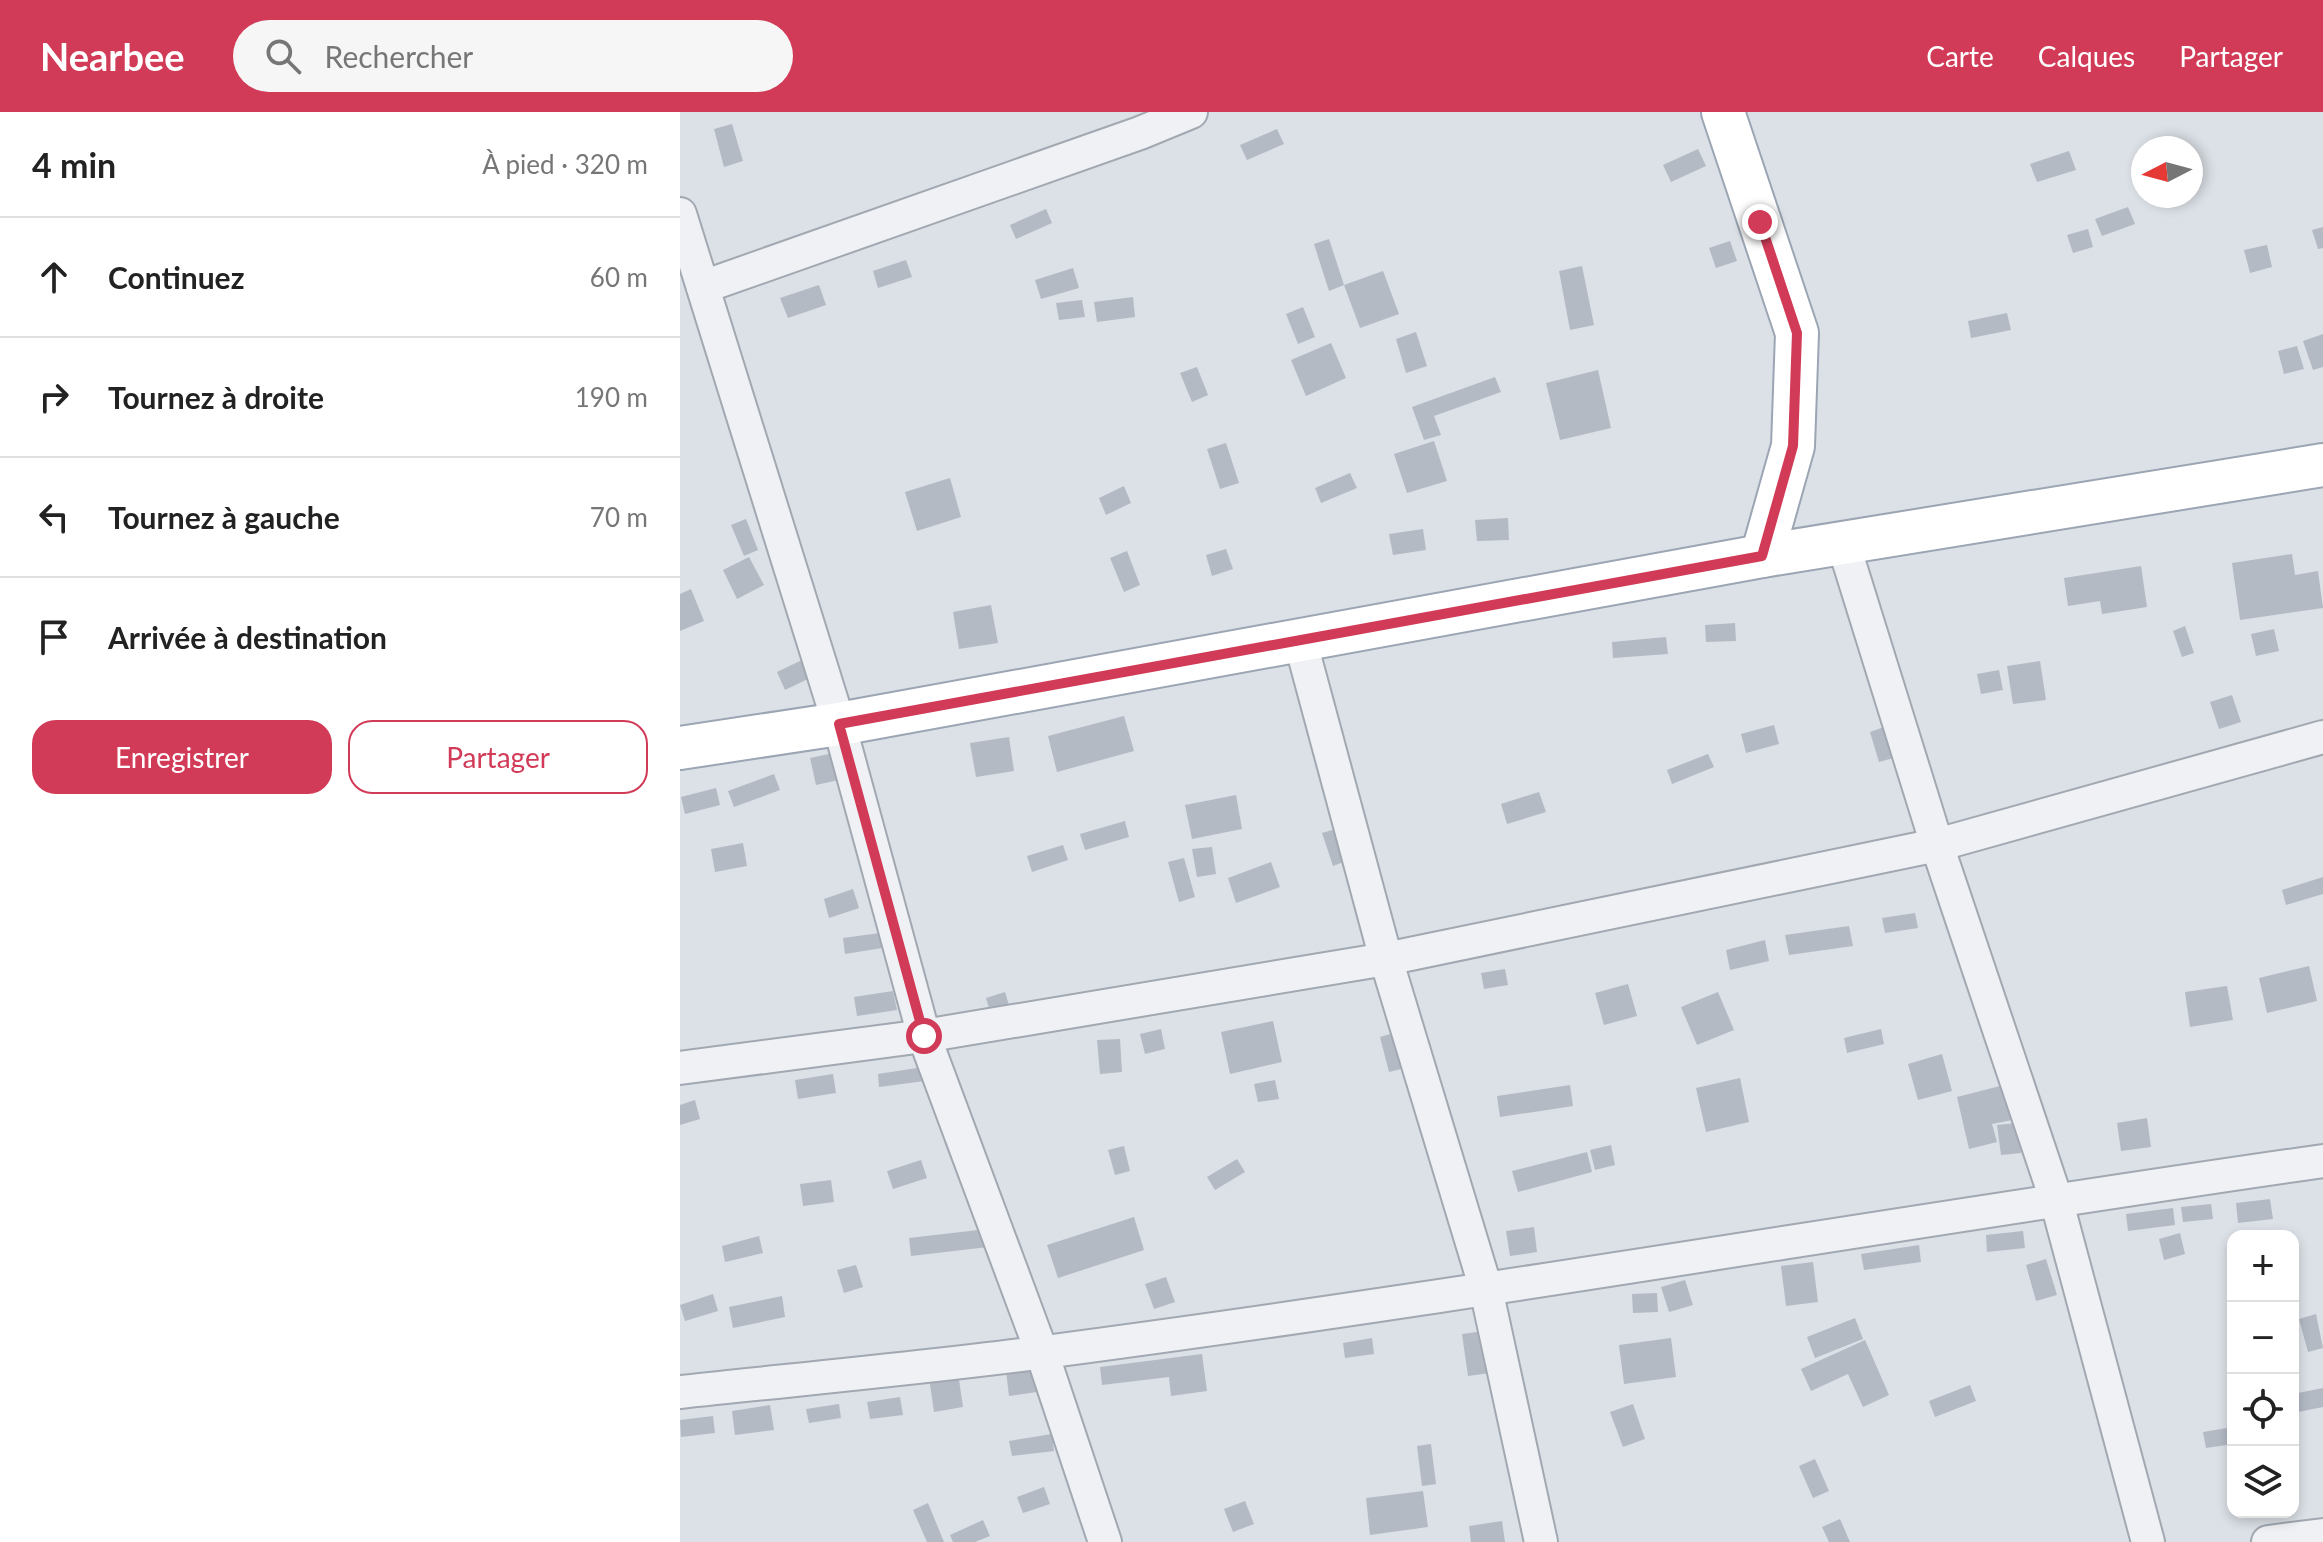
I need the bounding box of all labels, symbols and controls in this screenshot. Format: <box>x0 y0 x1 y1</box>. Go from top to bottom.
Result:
search box <box>233 20 793 92</box>
text: Nearbee <box>40 33 185 79</box>
icon: search <box>261 34 305 78</box>
text: Rechercher <box>325 38 473 74</box>
text: Carte <box>1926 39 1994 73</box>
text: Calques <box>2038 39 2135 73</box>
text: Partager <box>2179 39 2283 73</box>
north arrow <box>2131 136 2203 208</box>
text: 4 min <box>32 144 116 185</box>
text: À pied · 320 m <box>482 148 648 180</box>
route end <box>1742 204 1778 240</box>
icon: ahead <box>32 255 76 299</box>
text: Continuez <box>108 259 244 295</box>
text: 60 m <box>590 261 648 293</box>
icon: right <box>32 375 76 419</box>
text: Tournez à droite <box>108 379 324 415</box>
text: 190 m <box>575 381 648 413</box>
icon: left <box>32 495 76 539</box>
text: Tournez à gauche <box>108 499 340 535</box>
text: 70 m <box>590 501 648 533</box>
icon: arrive <box>32 615 76 659</box>
text: Arrivée à destination <box>108 619 387 655</box>
button: Enregistrer <box>32 720 332 794</box>
button: Partager <box>348 720 648 794</box>
route start <box>906 1018 942 1054</box>
map controls <box>2227 1230 2299 1518</box>
button: + <box>2227 1230 2299 1302</box>
button: − <box>2227 1302 2299 1374</box>
button: locate <box>2227 1374 2299 1446</box>
button: layers <box>2227 1446 2299 1518</box>

